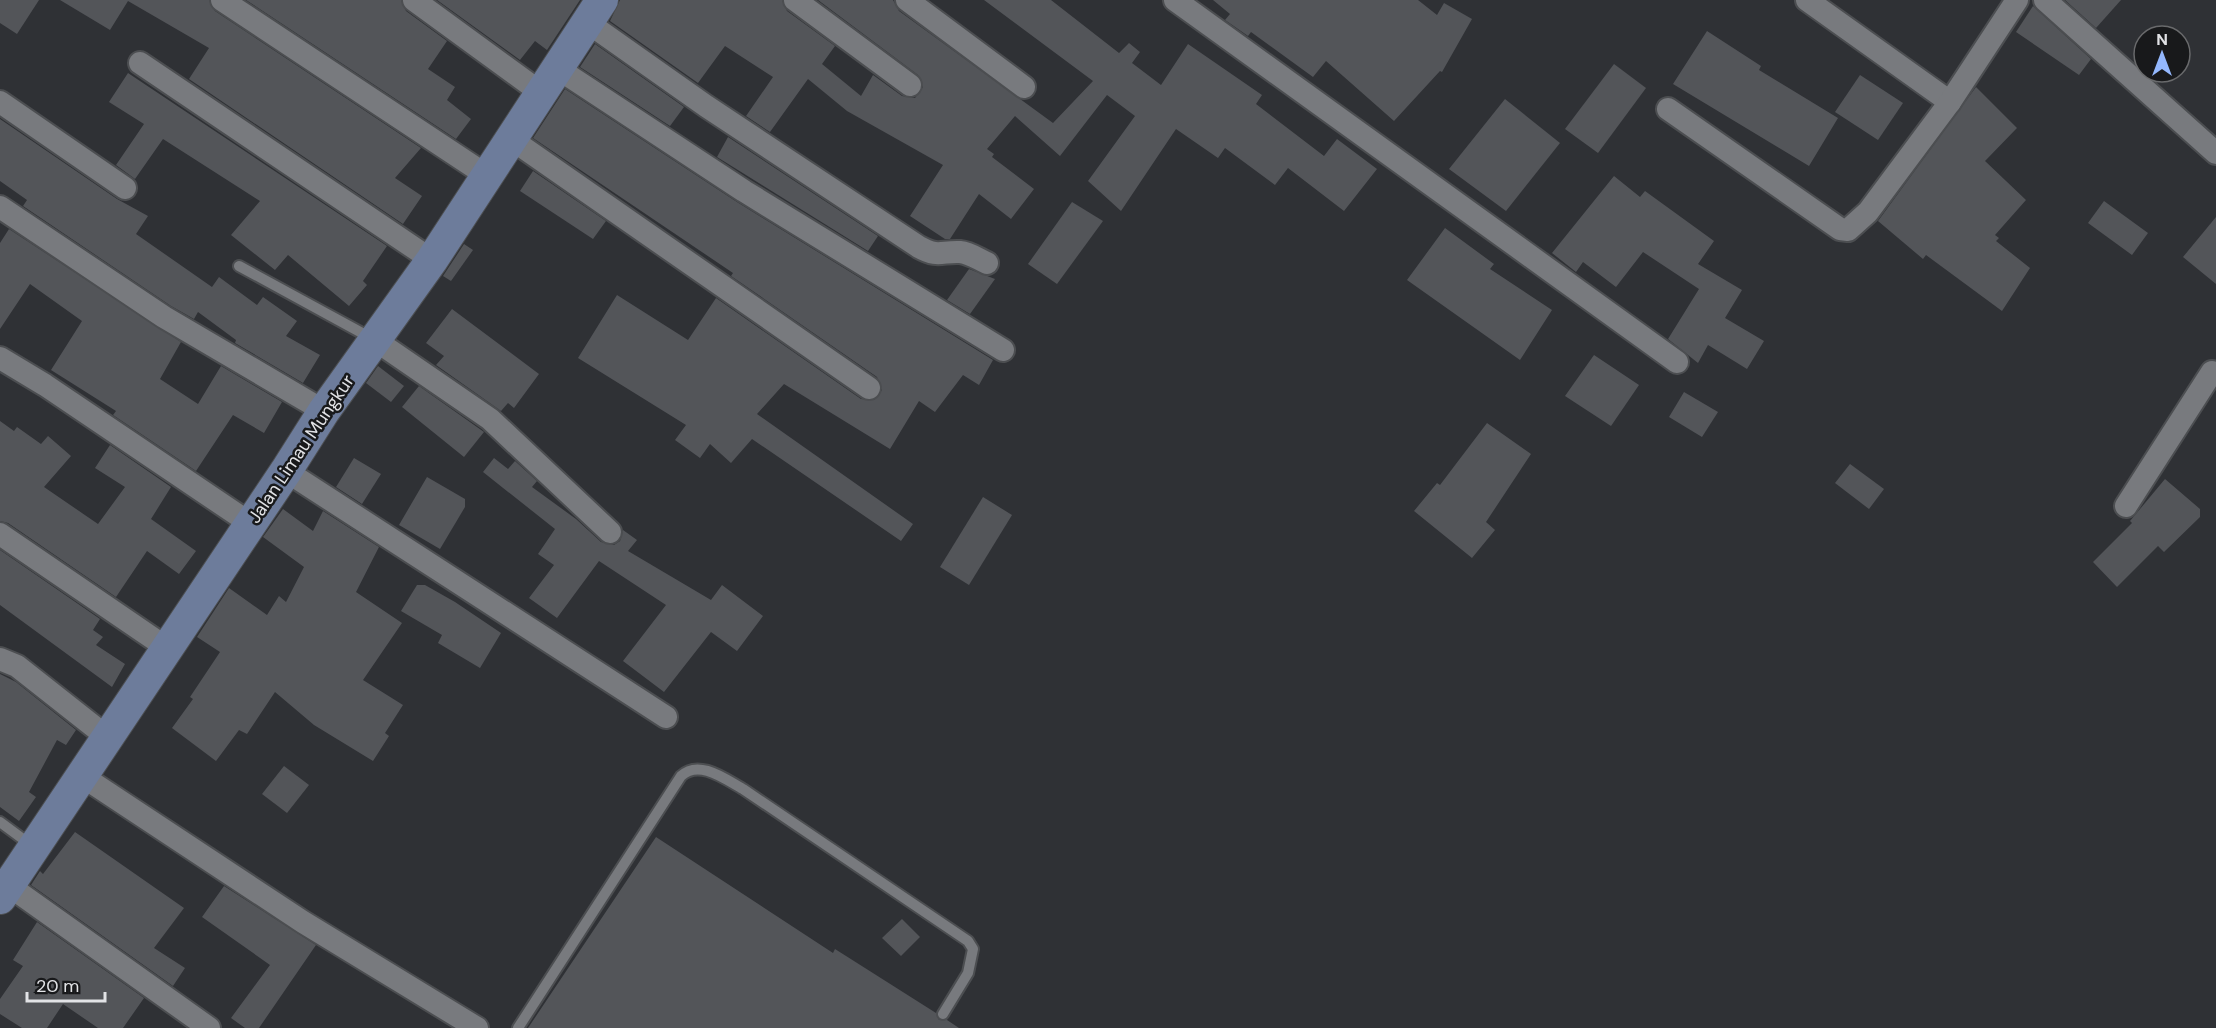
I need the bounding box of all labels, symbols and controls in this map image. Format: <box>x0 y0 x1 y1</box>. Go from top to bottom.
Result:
north arrow <box>2132 24 2192 84</box>
text: N <box>2156 29 2168 50</box>
street label: Jalan Limau Mungkur <box>242 370 360 528</box>
scale bar <box>27 965 105 1003</box>
text: 20 m <box>36 974 79 998</box>

